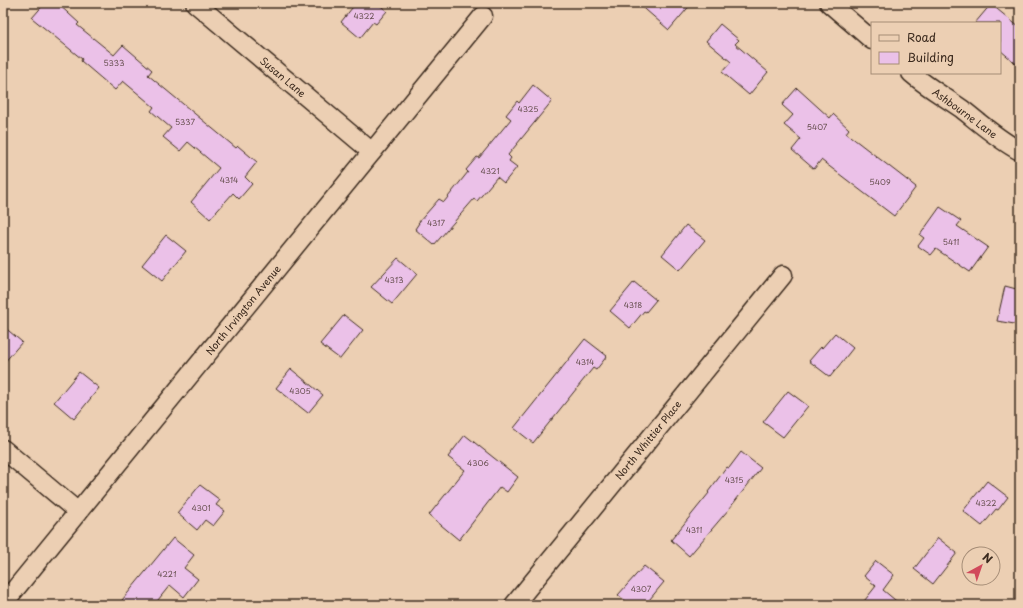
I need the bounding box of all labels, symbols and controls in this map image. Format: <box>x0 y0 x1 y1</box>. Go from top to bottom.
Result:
house number: 4322 <box>354 10 374 22</box>
legend <box>871 22 1001 74</box>
text: Road <box>907 28 936 46</box>
text: Building <box>907 48 954 66</box>
street label: Susan Lane <box>257 53 310 101</box>
house number: 5333 <box>104 57 125 69</box>
street label: Ashbourne Lane <box>930 84 1001 142</box>
house number: 4325 <box>518 103 538 115</box>
house number: 5337 <box>175 116 195 128</box>
house number: 5407 <box>807 121 828 133</box>
house number: 4321 <box>481 165 499 177</box>
house number: 4314 <box>220 174 238 186</box>
house number: 5409 <box>869 176 891 188</box>
house number: 4317 <box>427 217 445 229</box>
house number: 5411 <box>943 236 959 248</box>
street label: North Irvington Avenue <box>202 261 284 358</box>
house number: 4313 <box>385 274 403 286</box>
house number: 4318 <box>624 299 642 311</box>
house number: 4314 <box>576 356 594 368</box>
house number: 4305 <box>289 385 311 397</box>
street label: North Whittier Place <box>611 397 684 482</box>
house number: 4306 <box>467 457 489 469</box>
house number: 4315 <box>725 474 743 486</box>
house number: 4322 <box>976 497 996 509</box>
house number: 4301 <box>191 502 211 514</box>
house number: 4311 <box>686 524 702 536</box>
north arrow <box>961 546 1001 586</box>
text: N <box>979 549 997 567</box>
house number: 4221 <box>157 568 177 580</box>
house number: 4307 <box>631 583 652 595</box>

